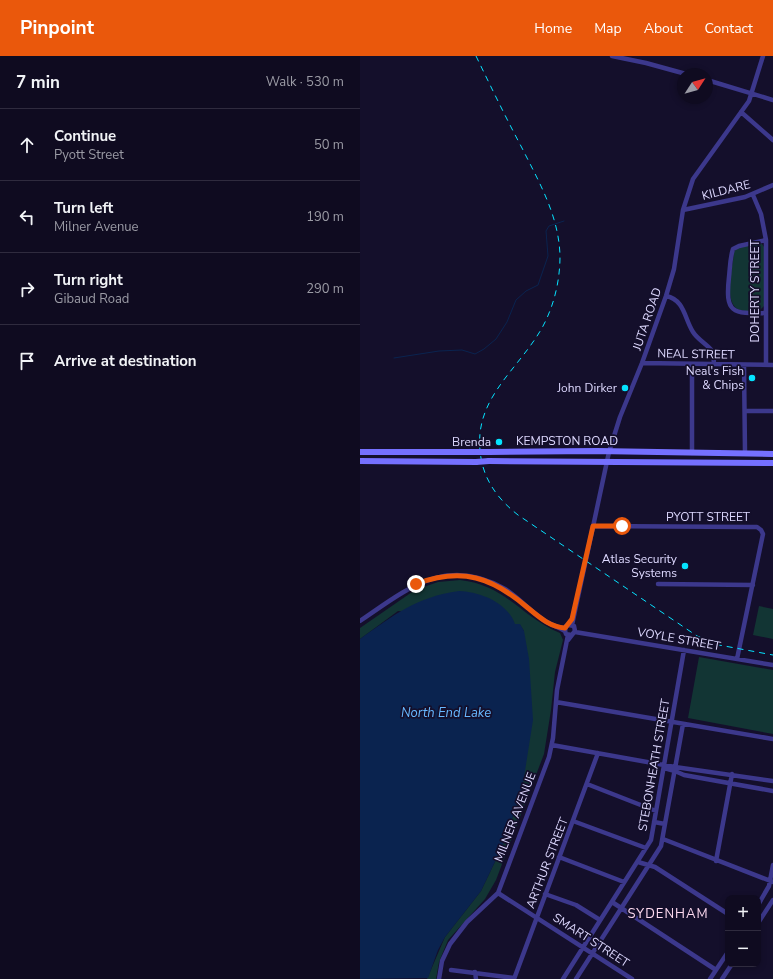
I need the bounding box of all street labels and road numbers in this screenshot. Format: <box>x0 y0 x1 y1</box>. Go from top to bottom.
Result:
street label: KILDARE <box>700 176 752 204</box>
street label: DOHERTY STREET <box>747 239 763 343</box>
street label: JUTA ROAD <box>628 285 665 353</box>
street label: NEAL STREET <box>657 345 736 363</box>
street label: KEMPSTON ROAD <box>516 433 618 449</box>
street label: PYOTT STREET <box>666 509 751 525</box>
street label: VOYLE STREET <box>635 624 723 654</box>
street label: STEBONHEATH STREET <box>634 697 674 833</box>
street label: MILNER AVENUE <box>491 770 539 864</box>
street label: ARTHUR STREET <box>522 814 572 911</box>
street label: SMART STREET <box>550 909 633 971</box>

